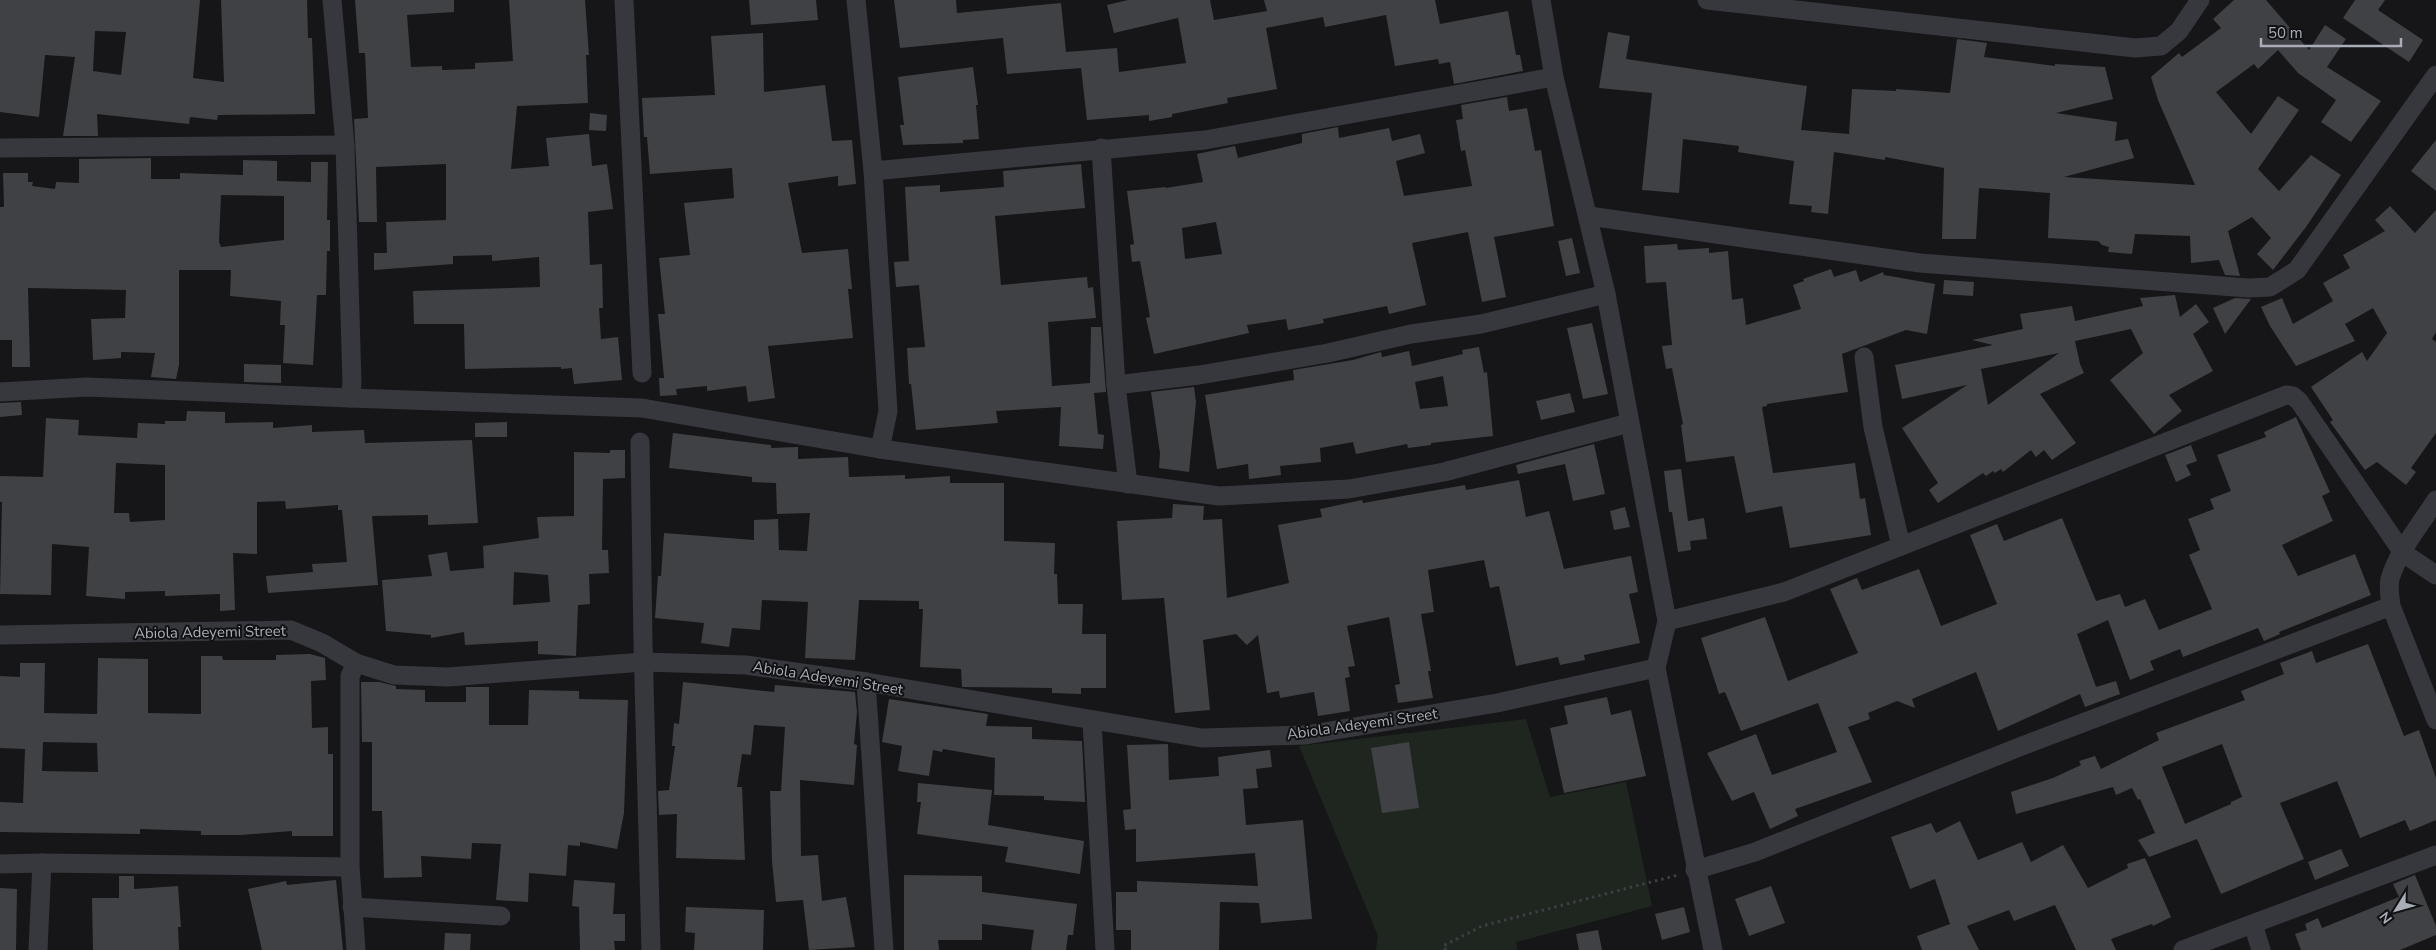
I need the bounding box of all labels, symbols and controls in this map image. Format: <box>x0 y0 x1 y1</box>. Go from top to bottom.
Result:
scale bar <box>2261 15 2401 47</box>
text: 50 m <box>2268 23 2303 43</box>
street label: Abiola Adeyemi Street <box>134 621 287 643</box>
street label: Abiola Adeyemi Street <box>751 656 905 700</box>
street label: Abiola Adeyemi Street <box>1285 703 1439 744</box>
north arrow <box>2371 885 2421 935</box>
text: N <box>2375 908 2397 927</box>

